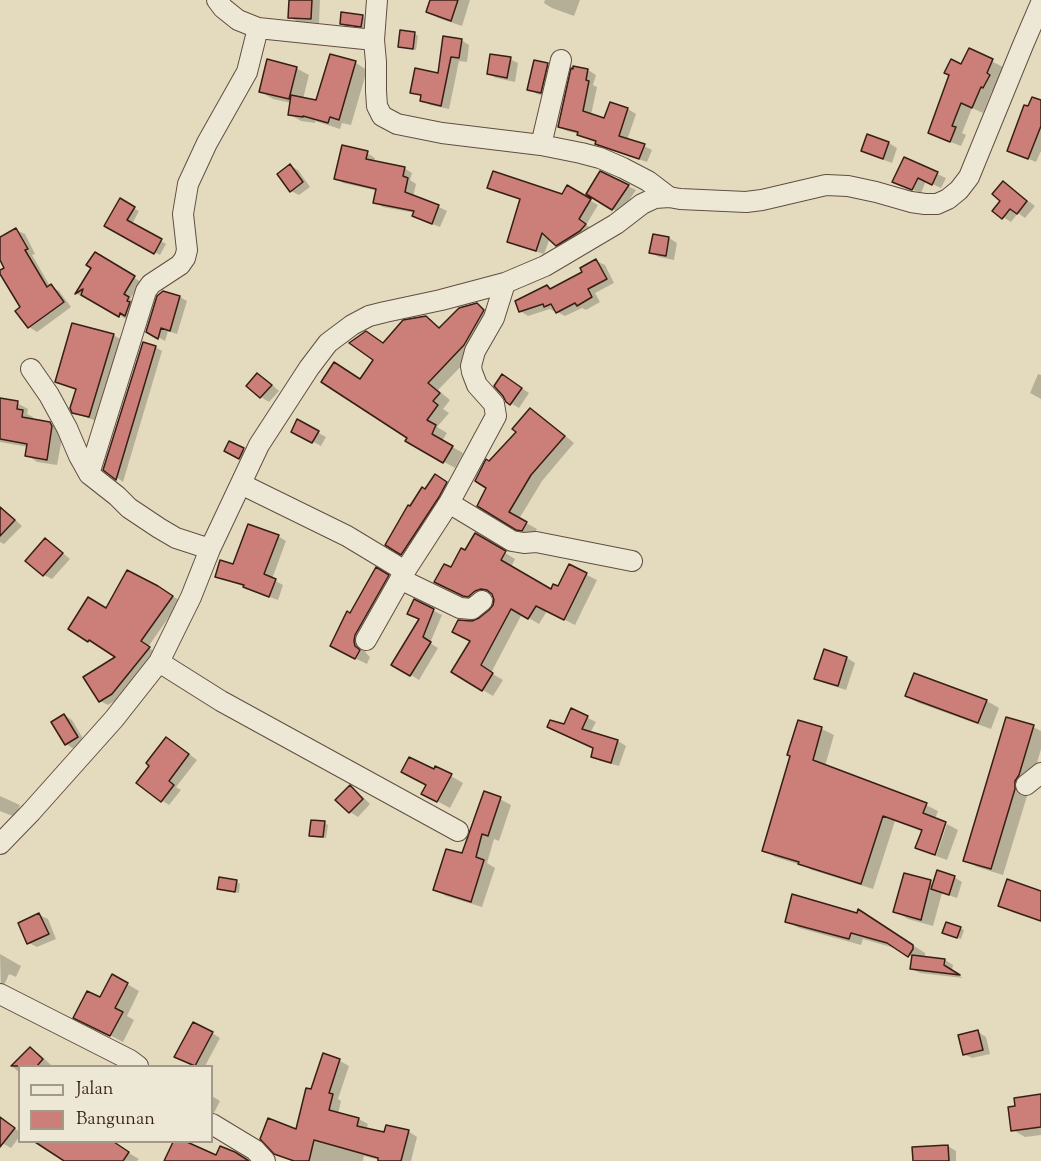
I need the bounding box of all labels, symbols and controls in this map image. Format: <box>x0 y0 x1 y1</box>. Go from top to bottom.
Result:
legend <box>18 1065 213 1143</box>
text: Jalan <box>76 1077 113 1103</box>
text: Bangunan <box>76 1107 155 1133</box>

